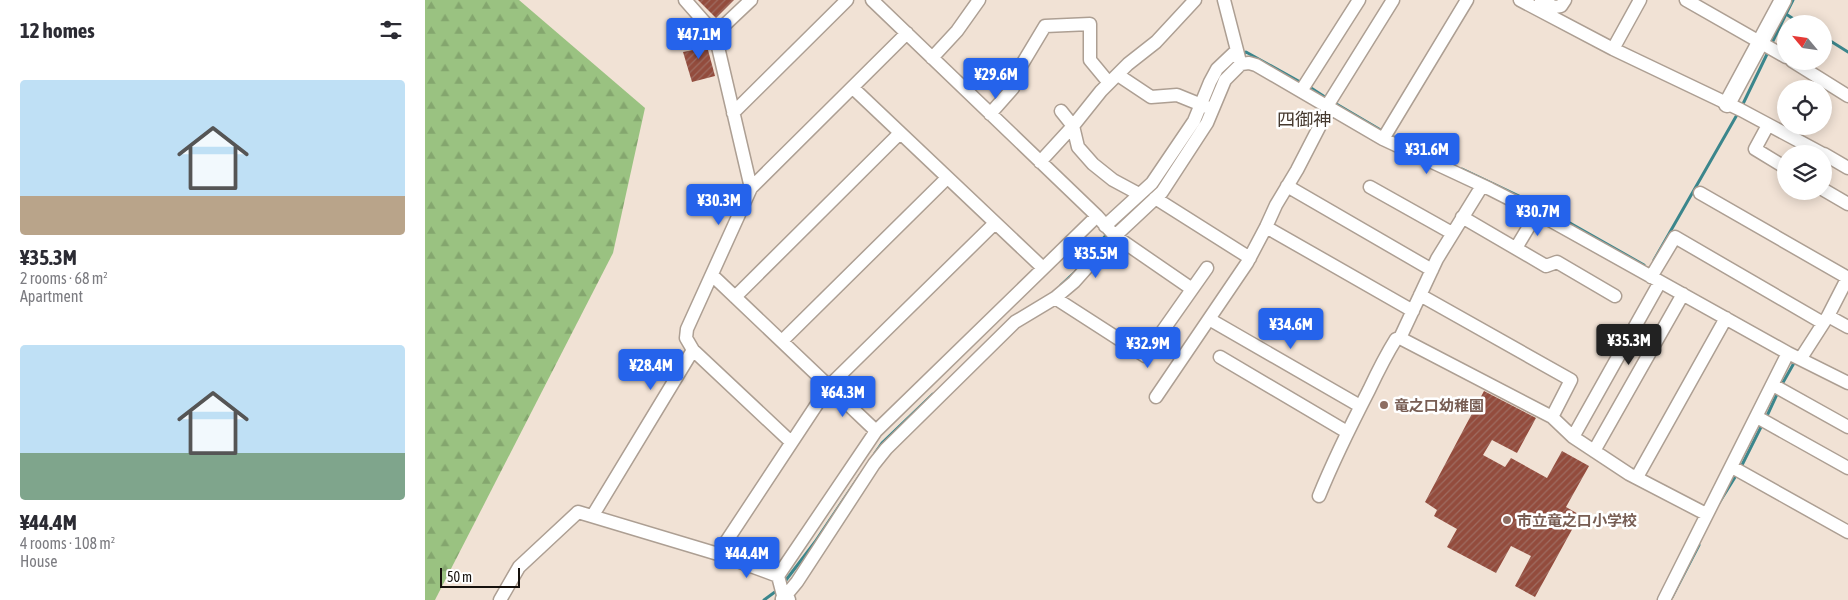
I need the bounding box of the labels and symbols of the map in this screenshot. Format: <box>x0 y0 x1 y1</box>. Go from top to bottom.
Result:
north arrow <box>1777 15 1833 70</box>
pin: ¥47.1M <box>658 18 740 60</box>
pin: ¥29.6M <box>955 58 1037 100</box>
district label: 四御神 <box>1277 109 1331 130</box>
pin: ¥31.6M <box>1386 132 1468 175</box>
pin: ¥30.3M <box>678 184 760 226</box>
pin: ¥30.7M <box>1497 194 1579 237</box>
pin: ¥35.5M <box>1055 236 1137 279</box>
pin: ¥34.6M <box>1250 308 1332 350</box>
pin: ¥35.3M <box>1588 324 1670 366</box>
pin: ¥32.9M <box>1107 326 1189 369</box>
pin: ¥28.4M <box>610 348 692 391</box>
pin: ¥64.3M <box>802 376 884 418</box>
place label: 竜之口幼稚園 <box>1394 397 1484 414</box>
marker: 竜之口幼稚園 <box>1378 399 1390 411</box>
place label: 市立竜之口小学校 <box>1517 512 1637 529</box>
marker: 市立竜之口小学校 <box>1501 514 1513 526</box>
pin: ¥44.4M <box>706 536 788 579</box>
scale bar <box>440 565 520 588</box>

